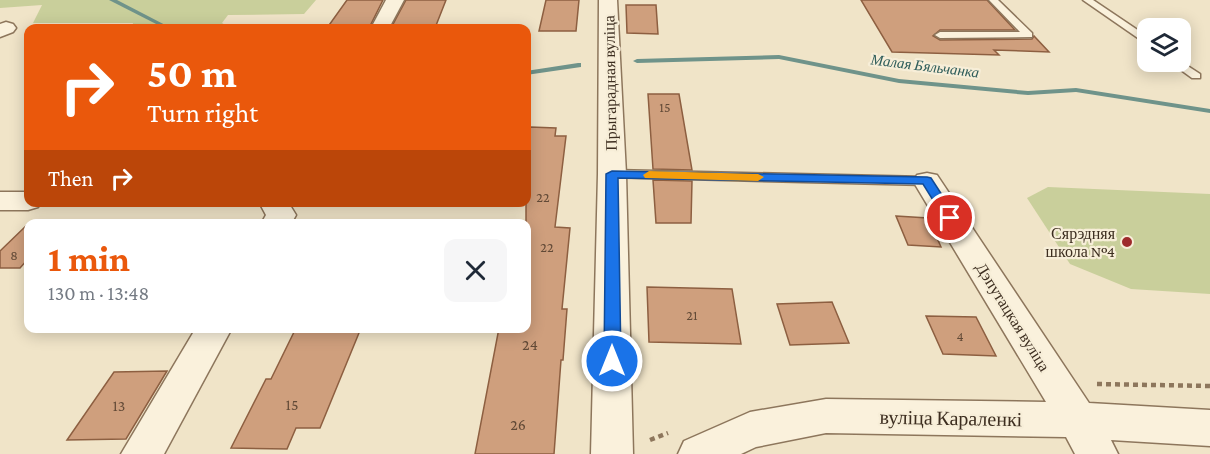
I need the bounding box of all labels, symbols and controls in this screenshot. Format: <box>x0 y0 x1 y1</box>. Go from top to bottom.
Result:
street label: Прыгарадная вуліца <box>600 15 621 151</box>
map controls <box>1137 18 1191 72</box>
button: layers <box>1137 18 1191 72</box>
icon: right <box>48 48 126 126</box>
text: 50 m <box>147 49 237 96</box>
water label: Малая Бяльчанка <box>869 51 980 81</box>
text: Turn right <box>147 98 258 128</box>
house number: 15 <box>659 99 671 115</box>
icon: right <box>105 162 138 195</box>
text: Then <box>48 166 93 191</box>
house number: 22 <box>536 189 550 205</box>
pin <box>924 192 975 243</box>
icon: arrive <box>933 201 966 234</box>
place label: Сярэдняя школа №4 <box>1046 225 1116 260</box>
marker: Сярэдняя школа №4 <box>1120 235 1134 249</box>
text: 1 min <box>48 239 130 279</box>
button: close <box>444 239 507 302</box>
house number: 22 <box>540 239 554 255</box>
house number: 8 <box>10 247 18 263</box>
street label: Дэпутацкая вуліца <box>972 260 1053 375</box>
text: 130 m · 13:48 <box>48 282 149 304</box>
house number: 21 <box>686 307 698 323</box>
house number: 4 <box>956 328 964 344</box>
position arrow <box>580 329 644 393</box>
house number: 24 <box>522 336 538 353</box>
house number: 15 <box>286 396 298 413</box>
house number: 13 <box>113 397 125 414</box>
street label: вуліца Караленкі <box>880 406 1023 431</box>
house number: 26 <box>510 416 526 433</box>

